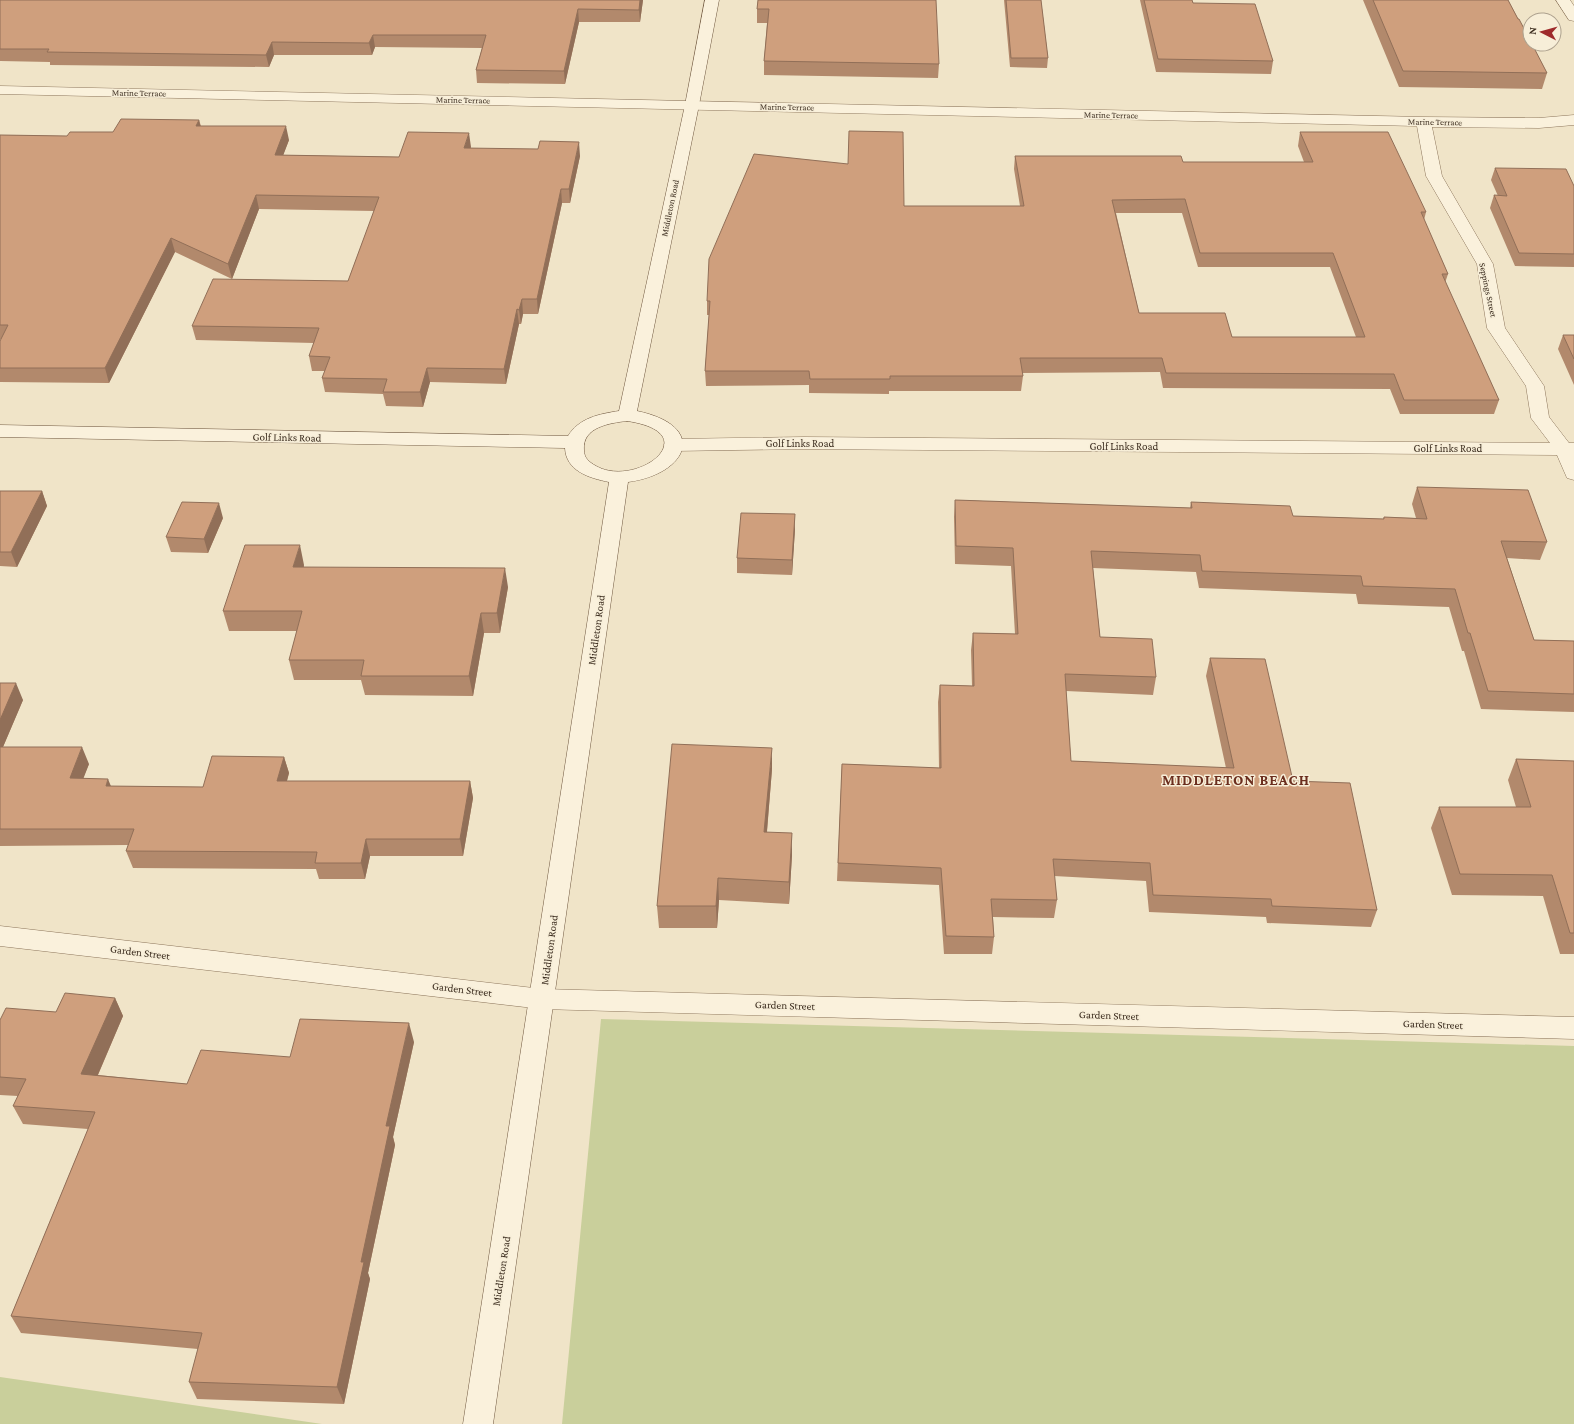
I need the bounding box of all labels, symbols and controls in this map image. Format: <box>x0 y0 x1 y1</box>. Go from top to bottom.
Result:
north arrow <box>1522 12 1562 52</box>
text: N <box>1526 26 1538 35</box>
street label: Marine Terrace <box>112 88 166 98</box>
street label: Marine Terrace <box>436 95 490 105</box>
street label: Marine Terrace <box>760 102 814 112</box>
street label: Marine Terrace <box>1084 110 1138 120</box>
street label: Marine Terrace <box>1408 117 1462 127</box>
street label: Middleton Road <box>659 178 681 237</box>
street label: Seppings Street <box>1477 262 1499 319</box>
street label: Golf Links Road <box>253 430 322 444</box>
street label: Golf Links Road <box>766 437 835 449</box>
street label: Golf Links Road <box>1090 440 1159 452</box>
street label: Golf Links Road <box>1414 442 1483 454</box>
street label: Middleton Road <box>585 594 607 666</box>
district label: MIDDLETON BEACH <box>1162 772 1310 788</box>
street label: Middleton Road <box>538 914 560 986</box>
street label: Garden Street <box>109 942 171 962</box>
street label: Garden Street <box>431 979 493 999</box>
street label: Garden Street <box>755 998 816 1012</box>
street label: Garden Street <box>1079 1008 1140 1022</box>
street label: Garden Street <box>1403 1017 1464 1031</box>
street label: Middleton Road <box>490 1235 512 1307</box>

